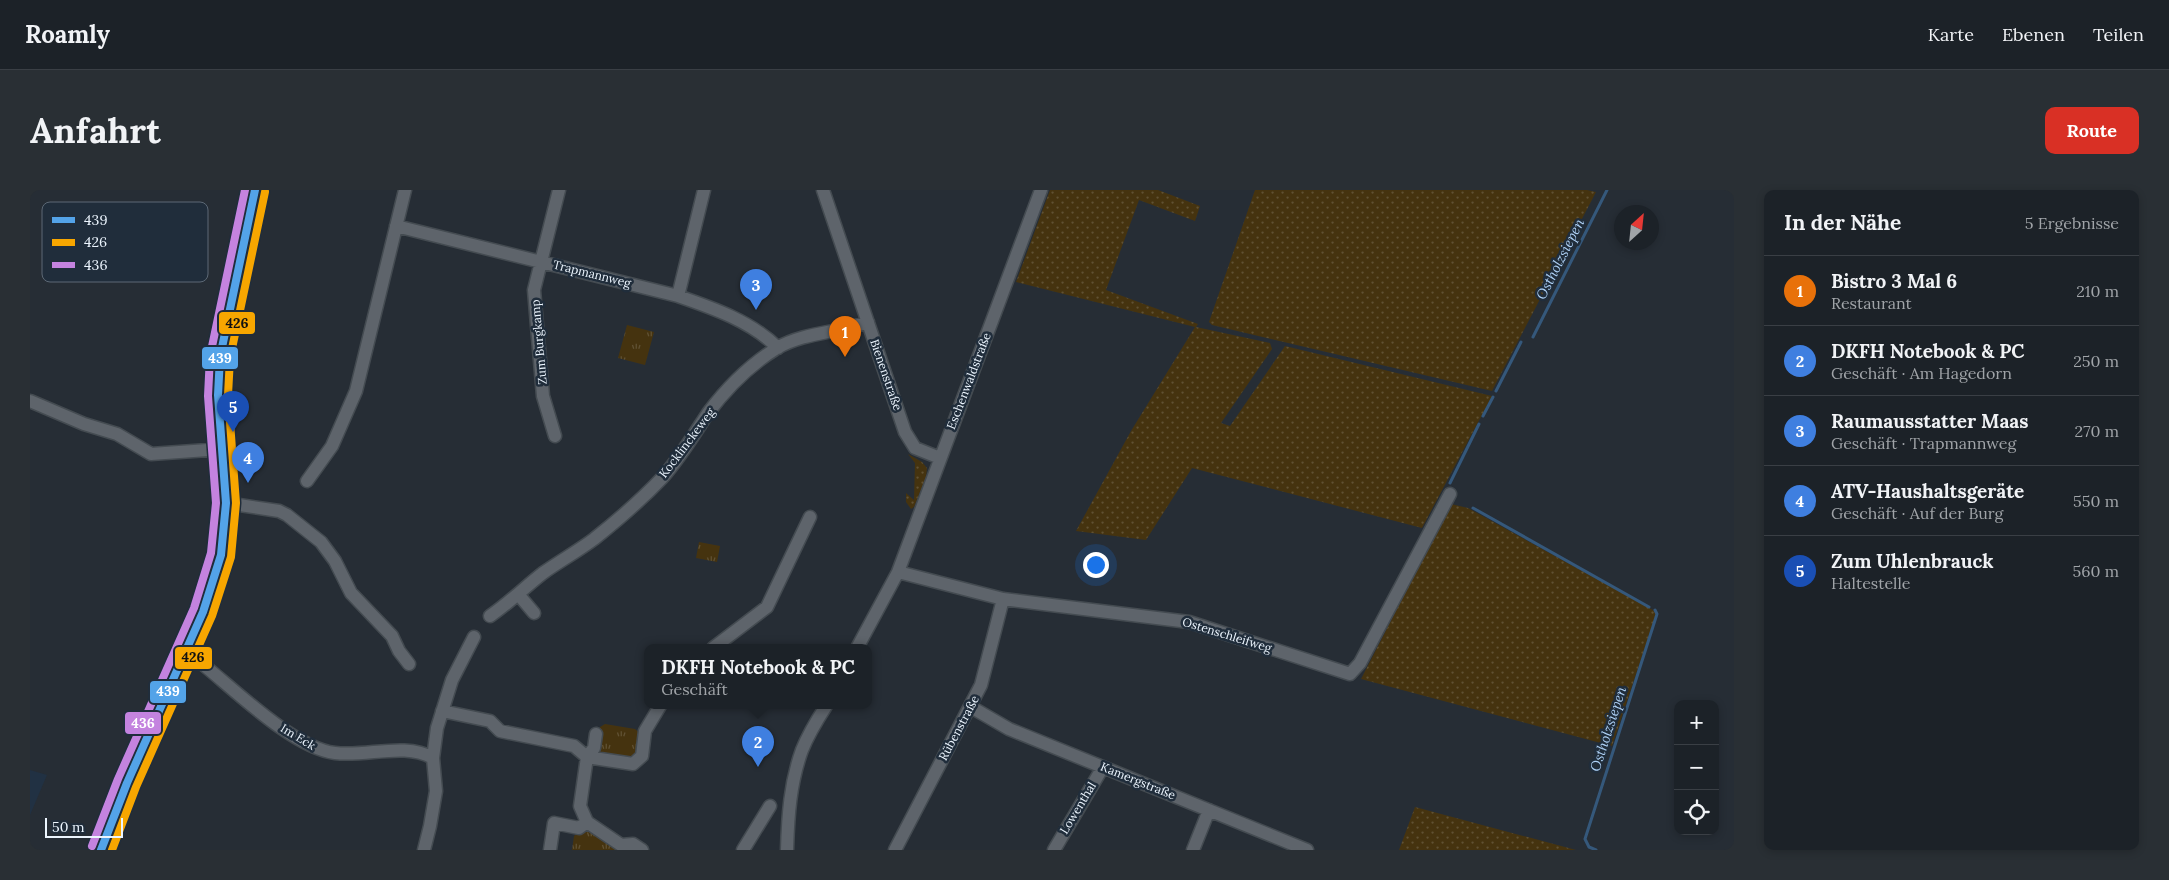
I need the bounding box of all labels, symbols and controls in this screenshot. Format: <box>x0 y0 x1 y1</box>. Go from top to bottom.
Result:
text: Roamly <box>25 19 110 50</box>
text: Karte <box>1928 23 1974 46</box>
text: Ebenen <box>2002 23 2065 46</box>
text: Teilen <box>2093 23 2144 46</box>
button: Route <box>2045 107 2139 154</box>
text: Anfahrt <box>30 108 161 153</box>
legend <box>42 202 208 282</box>
north arrow <box>1614 205 1659 250</box>
text: In der Nähe <box>1784 209 1901 236</box>
text: 439 <box>84 211 107 229</box>
text: 5 Ergebnisse <box>2025 213 2119 233</box>
water label: Ostholzsiepen <box>1532 215 1588 302</box>
text: 426 <box>84 233 107 251</box>
text: 436 <box>84 256 107 274</box>
street label: Trapmannweg <box>552 257 633 291</box>
pin: 3 <box>740 269 772 310</box>
text: Bistro 3 Mal 6 <box>1831 269 1957 293</box>
text: 1 <box>1797 281 1803 301</box>
text: 210 m <box>2076 281 2119 301</box>
text: Restaurant <box>1831 293 1912 313</box>
street label: Zum Burgkamp <box>527 299 550 385</box>
line badge: 426 <box>218 311 256 335</box>
text: 426 <box>225 314 249 332</box>
pin: 1 <box>829 316 861 357</box>
street label: Eschenwaldstraße <box>943 330 994 431</box>
street label: Bienenstraße <box>867 337 906 413</box>
text: DKFH Notebook & PC <box>1831 339 2024 363</box>
line badge: 439 <box>201 346 239 370</box>
text: 439 <box>208 349 232 367</box>
text: 2 <box>1796 351 1804 371</box>
text: 250 m <box>2073 351 2119 371</box>
text: Geschäft · Am Hagedorn <box>1831 363 2012 383</box>
pin: 5 <box>217 391 249 432</box>
street label: Kocklinckeweg <box>655 405 718 481</box>
text: Raumausstatter Maas <box>1831 409 2029 433</box>
text: 3 <box>1796 421 1804 441</box>
text: 270 m <box>2075 421 2119 441</box>
text: Geschäft · Trapmannweg <box>1831 433 2016 453</box>
pin: 4 <box>232 442 264 483</box>
text: ATV-Haushaltsgeräte <box>1831 479 2024 503</box>
text: 4 <box>1796 491 1804 511</box>
text: 550 m <box>2073 491 2119 511</box>
text: Geschäft · Auf der Burg <box>1831 503 2003 523</box>
text: Zum Uhlenbrauck <box>1831 549 1994 573</box>
your location <box>1083 552 1109 578</box>
text: 5 <box>1796 561 1804 581</box>
text: 560 m <box>2073 561 2119 581</box>
text: Haltestelle <box>1831 573 1910 593</box>
street label: Ostenschleifweg <box>1181 614 1274 655</box>
popup <box>644 644 872 709</box>
line badge: 426 <box>174 646 213 670</box>
text: 426 <box>181 648 205 666</box>
text: DKFH Notebook & PC <box>661 655 855 679</box>
text: Geschäft <box>661 679 728 699</box>
line badge: 439 <box>149 680 187 704</box>
text: 439 <box>156 682 180 700</box>
water label: Ostholzsiepen <box>1586 684 1630 774</box>
street label: Rübenstraße <box>935 692 982 763</box>
map controls <box>1674 700 1719 835</box>
button: + <box>1674 700 1719 745</box>
line badge: 436 <box>124 711 162 735</box>
text: 436 <box>131 714 155 732</box>
street label: Im Eck <box>278 720 319 753</box>
pin: 2 <box>742 726 774 767</box>
button: − <box>1674 745 1719 790</box>
street label: Kamergstraße <box>1098 759 1178 803</box>
street label: Lowenthal <box>1056 779 1099 837</box>
button: locate <box>1674 790 1719 835</box>
scale bar <box>45 815 122 838</box>
text: 50 m <box>52 818 85 836</box>

